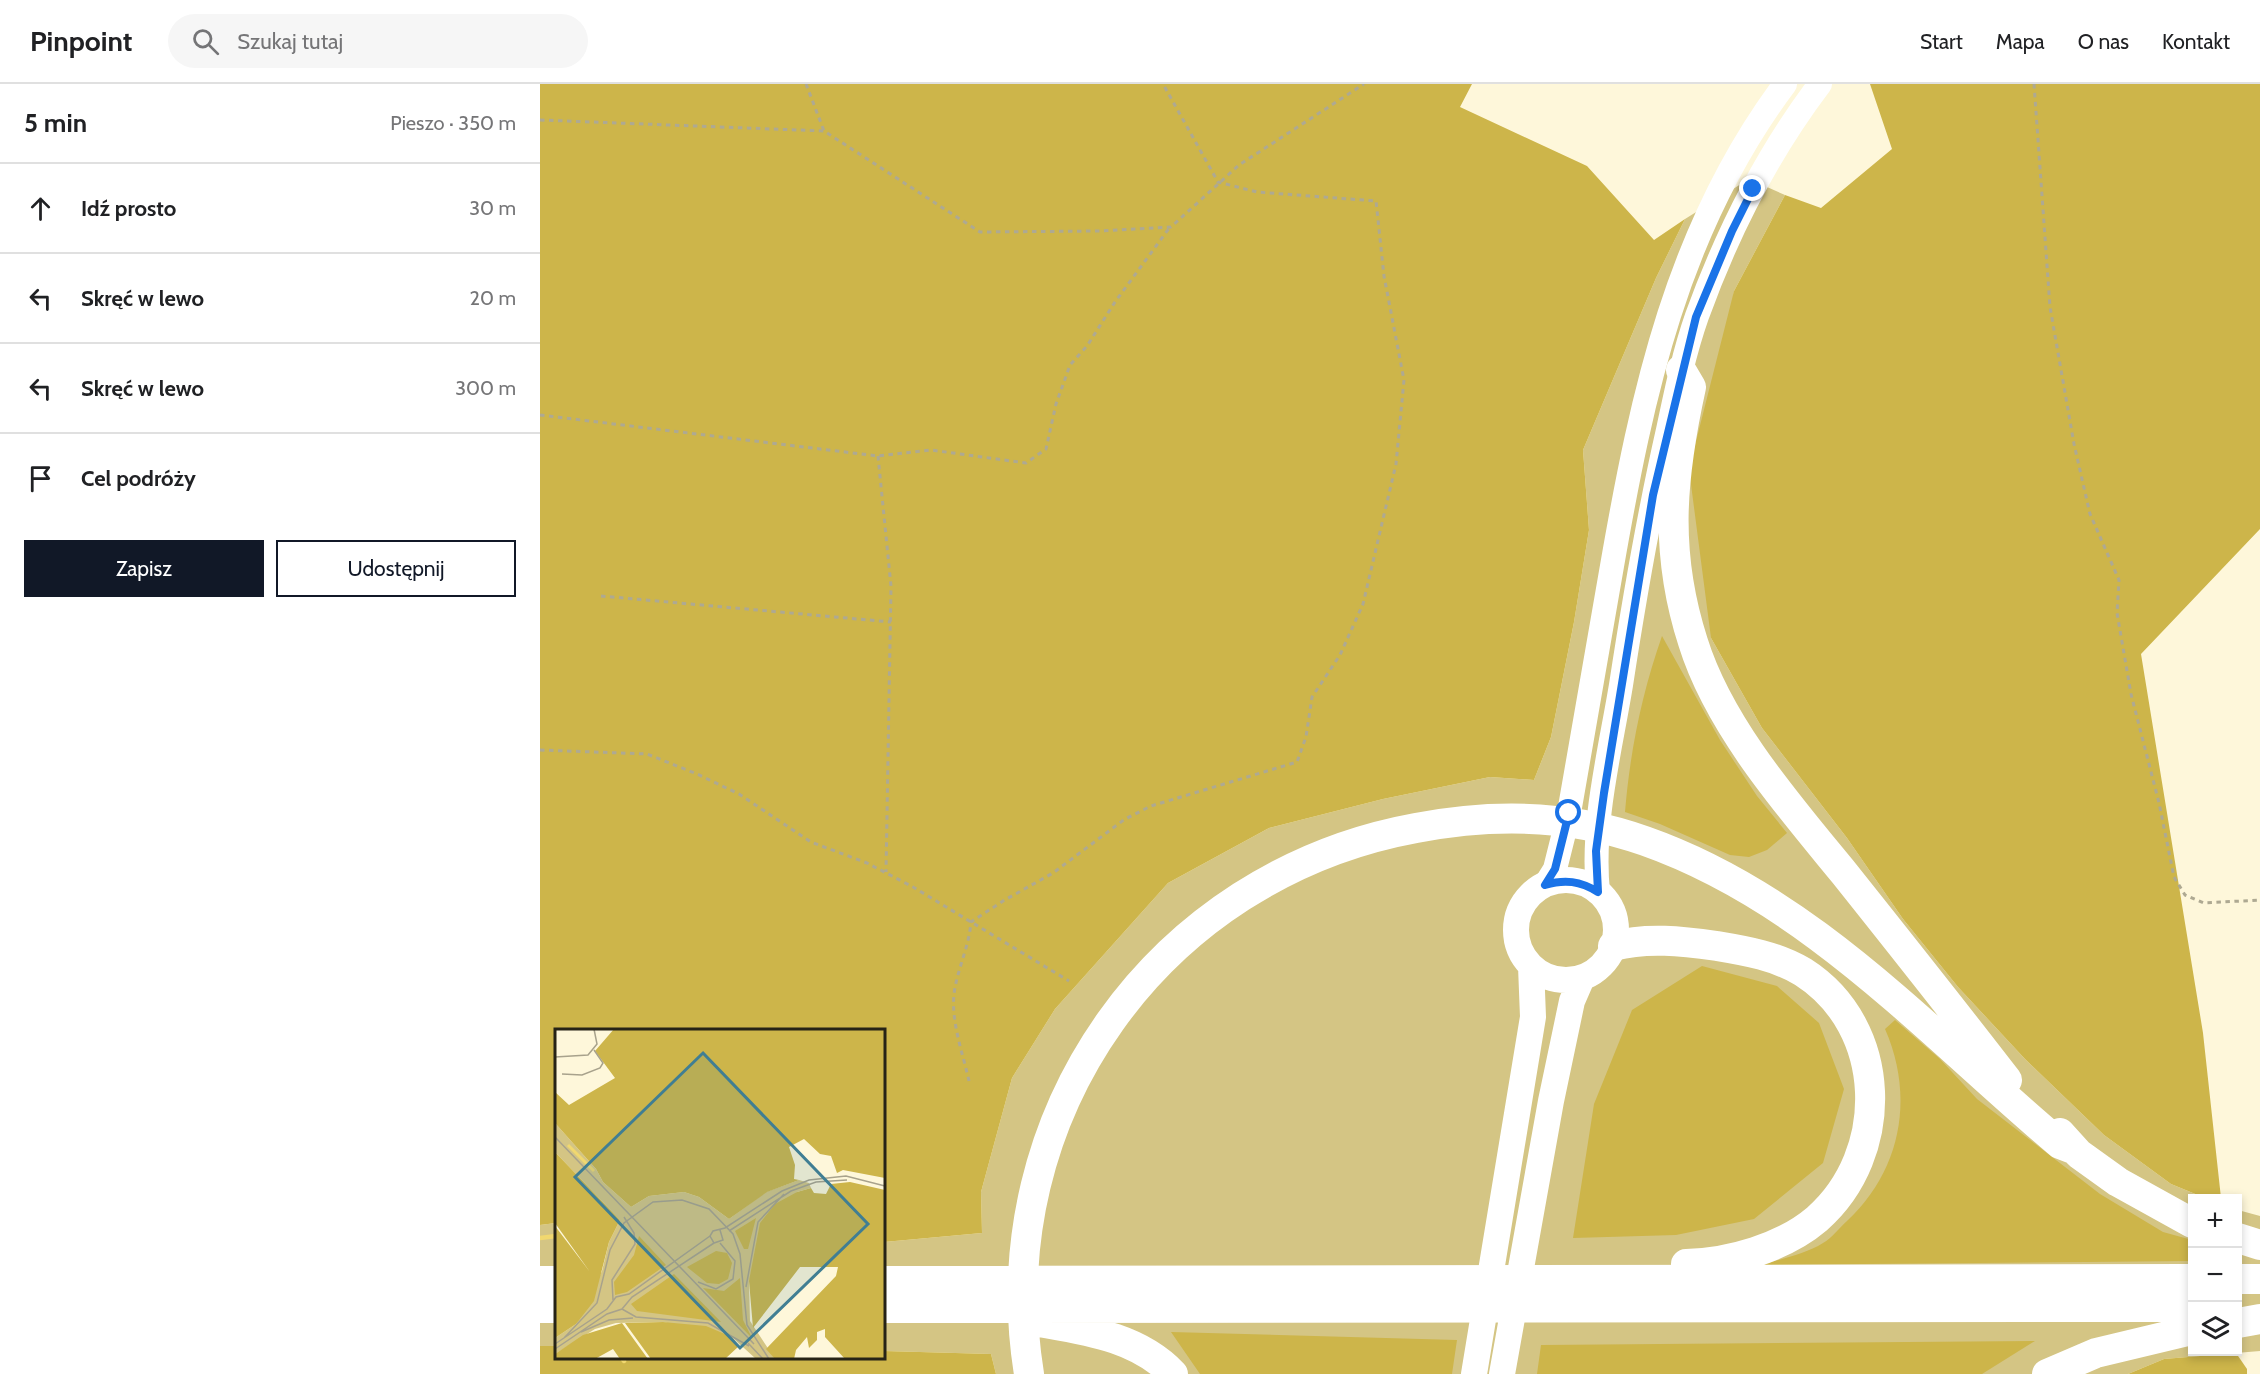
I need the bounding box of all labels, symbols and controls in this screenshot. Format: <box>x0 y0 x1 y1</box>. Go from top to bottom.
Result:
search box <box>168 14 588 68</box>
text: Pinpoint <box>30 24 132 58</box>
icon: search <box>189 25 222 58</box>
text: Szukaj tutaj <box>237 28 343 55</box>
text: Start <box>1920 29 1963 54</box>
text: Mapa <box>1996 29 2045 54</box>
text: O nas <box>2078 29 2129 54</box>
text: Kontakt <box>2162 29 2230 54</box>
text: 5 min <box>24 107 87 139</box>
text: Pieszo · 350 m <box>390 111 516 135</box>
route end <box>1739 175 1765 201</box>
icon: ahead <box>24 192 57 225</box>
text: Idź prosto <box>81 195 176 222</box>
text: 30 m <box>469 196 516 220</box>
icon: left <box>24 282 57 315</box>
text: Skręć w lewo <box>81 285 204 312</box>
text: 20 m <box>470 286 516 310</box>
icon: left <box>24 372 57 405</box>
text: Skręć w lewo <box>81 375 204 402</box>
text: 300 m <box>455 376 516 400</box>
icon: arrive <box>24 462 57 495</box>
text: Cel podróży <box>81 465 196 492</box>
button: Zapisz <box>24 540 264 597</box>
button: Udostępnij <box>276 540 516 597</box>
route start <box>1555 799 1581 825</box>
inset map <box>555 1029 885 1359</box>
map controls <box>2188 1194 2242 1356</box>
button: + <box>2188 1194 2242 1248</box>
button: − <box>2188 1248 2242 1302</box>
button: layers <box>2188 1302 2242 1356</box>

